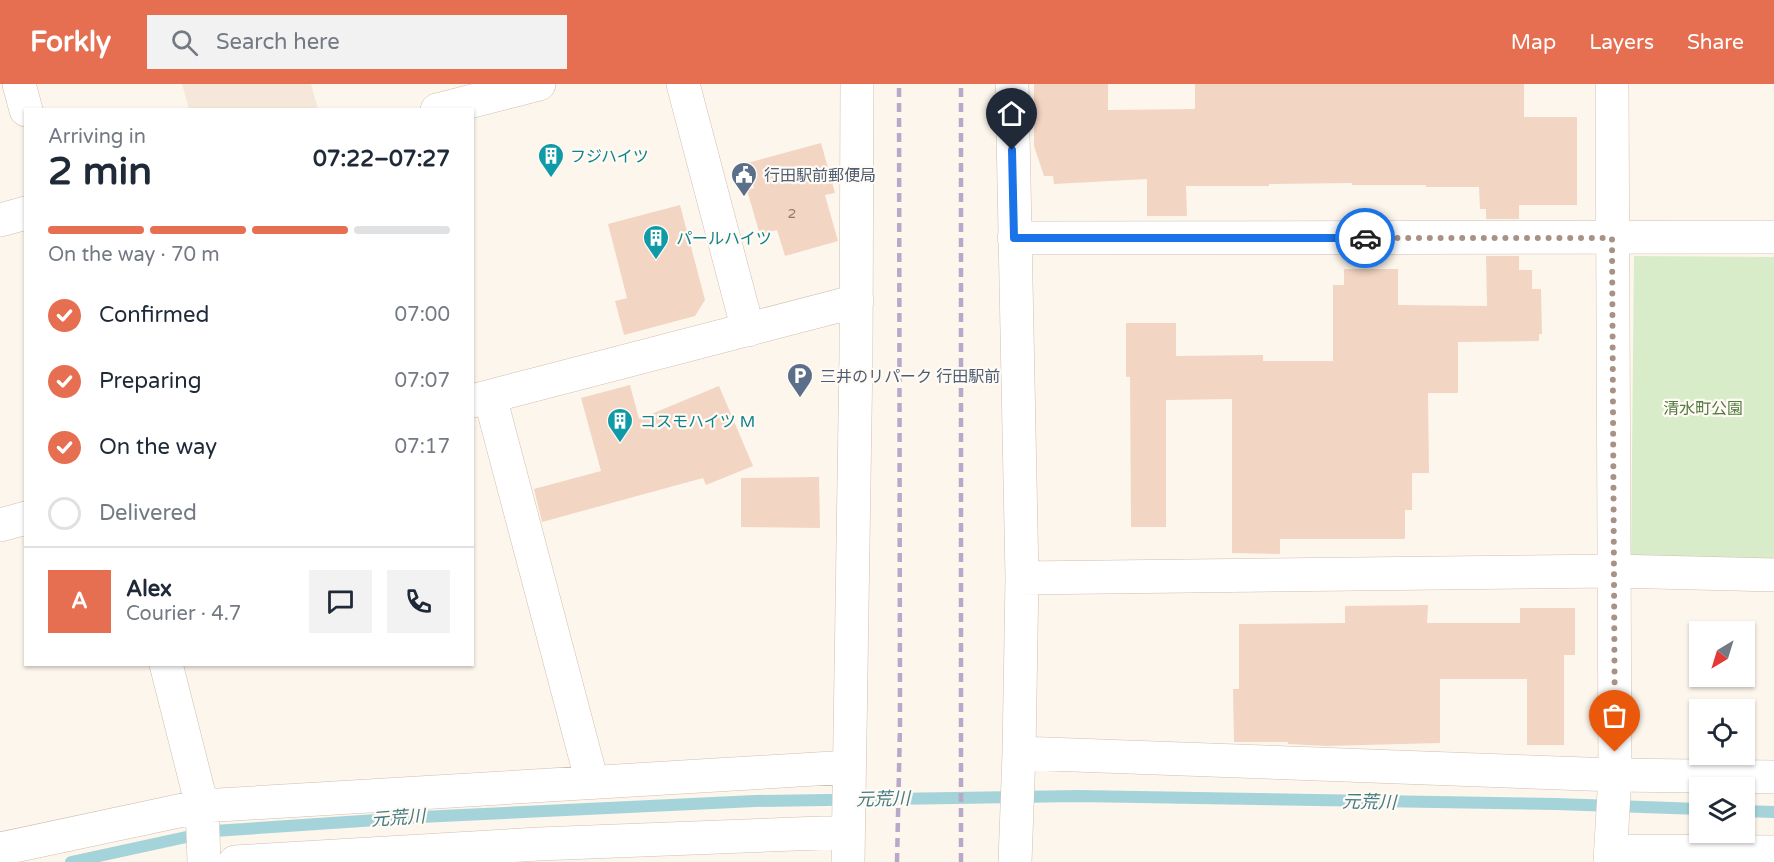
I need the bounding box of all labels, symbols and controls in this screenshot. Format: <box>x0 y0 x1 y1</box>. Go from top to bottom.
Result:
search box <box>147 15 567 69</box>
text: Forkly <box>30 25 111 59</box>
icon: search <box>168 26 201 59</box>
text: Search here <box>216 29 340 55</box>
text: Map <box>1511 30 1556 55</box>
text: Layers <box>1589 30 1654 55</box>
text: Share <box>1687 30 1744 55</box>
pin <box>986 88 1037 150</box>
icon: home <box>995 97 1028 130</box>
text: Arriving in <box>48 125 146 149</box>
building icon: フジハイツ <box>536 141 566 179</box>
text: 07:22–07:27 <box>313 146 450 172</box>
place label: フジハイツ <box>570 147 649 167</box>
text: 2 min <box>48 148 152 195</box>
public building icon: 行田駅前郵便局 <box>729 160 759 198</box>
place label: 行田駅前郵便局 <box>764 166 876 186</box>
house number: 2 <box>788 205 796 222</box>
courier <box>1335 208 1395 268</box>
icon: car <box>1349 222 1382 255</box>
building icon: パールハイツ <box>641 223 671 261</box>
place label: パールハイツ <box>676 229 772 249</box>
text: On the way · 70 m <box>48 243 220 267</box>
icon: check <box>48 299 81 332</box>
text: Confirmed <box>99 302 209 328</box>
text: 07:00 <box>395 303 450 327</box>
parking icon: 三井のリパーク 行田駅前 <box>785 361 815 399</box>
icon: check <box>48 365 81 398</box>
place label: 三井のリパーク 行田駅前 <box>820 367 1000 387</box>
text: Preparing <box>99 368 202 394</box>
text: 07:07 <box>395 369 450 393</box>
park label: 清水町公園 <box>1663 399 1743 419</box>
building icon: コスモハイツ M <box>605 406 635 444</box>
place label: コスモハイツ M <box>640 412 755 432</box>
icon: check <box>48 431 81 464</box>
text: On the way <box>99 434 217 460</box>
text: 07:17 <box>395 435 450 459</box>
text: Delivered <box>99 500 197 526</box>
button: chat <box>309 570 372 633</box>
button: phone <box>387 570 450 633</box>
text: Alex <box>126 576 172 602</box>
text: A <box>71 588 88 614</box>
text: Courier · 4.7 <box>126 602 241 626</box>
north arrow <box>1689 621 1755 687</box>
map controls <box>1689 621 1755 843</box>
pin <box>1589 690 1640 752</box>
icon: bag <box>1598 699 1631 732</box>
button: locate <box>1689 699 1755 765</box>
button: layers <box>1689 777 1755 843</box>
water label: 元荒川 <box>856 787 912 810</box>
water label: 元荒川 <box>1342 791 1398 814</box>
water label: 元荒川 <box>370 805 428 831</box>

